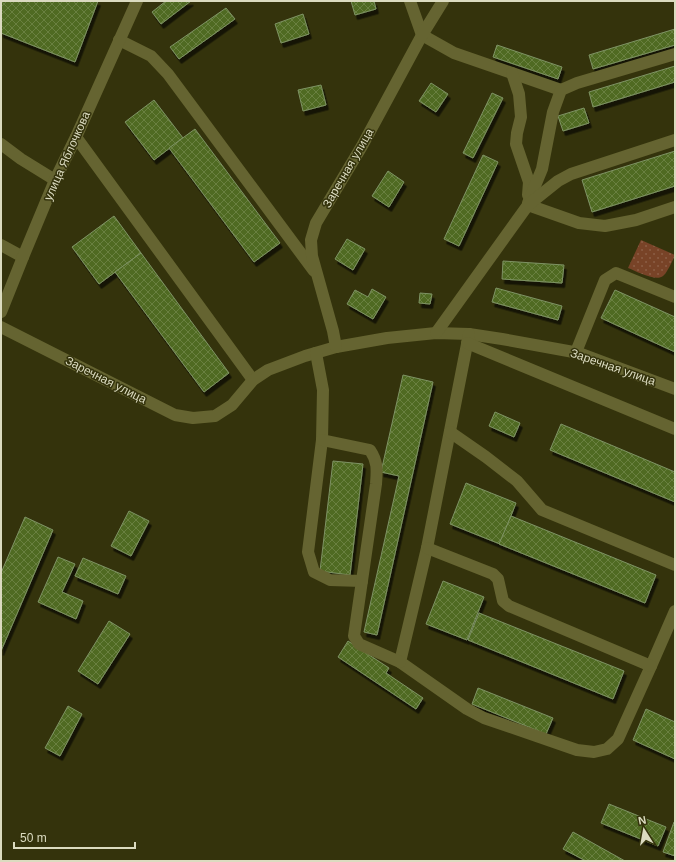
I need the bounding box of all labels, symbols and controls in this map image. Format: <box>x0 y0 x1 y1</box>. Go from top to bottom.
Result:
street label: улица Яблочкова <box>41 109 93 203</box>
street label: Заречная улица <box>320 126 377 210</box>
street label: Заречная улица <box>569 346 658 388</box>
street label: Заречная улица <box>63 354 149 407</box>
north arrow <box>624 810 664 850</box>
text: N <box>637 814 647 827</box>
scale bar <box>14 824 135 850</box>
text: 50 m <box>20 831 47 845</box>

